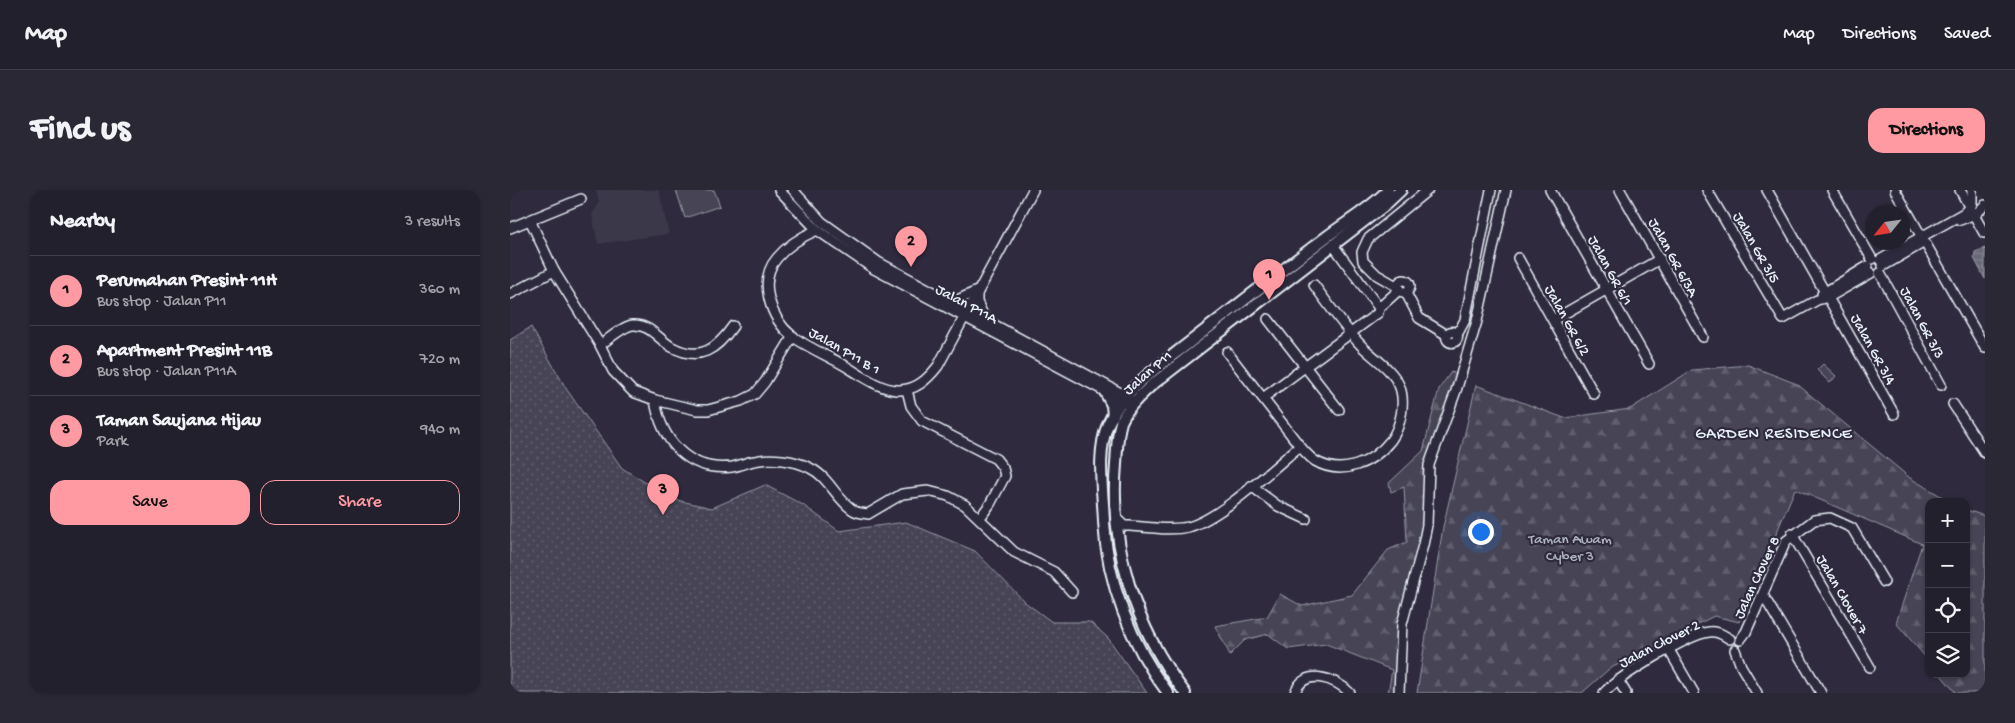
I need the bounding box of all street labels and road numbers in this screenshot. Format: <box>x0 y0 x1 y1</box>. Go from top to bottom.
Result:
street label: Jalan GR 3/5 <box>1728 209 1783 287</box>
street label: Jalan GR 6/3A <box>1643 215 1702 302</box>
street label: Jalan GR 6/1 <box>1583 233 1636 309</box>
street label: Jalan P11A <box>932 281 1001 329</box>
street label: Jalan GR 6/2 <box>1539 282 1593 359</box>
street label: Jalan GR 3/3 <box>1895 284 1948 362</box>
street label: Jalan GR 3/4 <box>1845 312 1899 388</box>
street label: Jalan P11 B 1 <box>805 324 883 379</box>
street label: Jalan P11 <box>1120 347 1176 400</box>
street label: Jalan Clover 8 <box>1731 534 1785 622</box>
street label: Jalan Clover 7 <box>1811 552 1872 639</box>
street label: Jalan Clover 2 <box>1616 617 1703 673</box>

